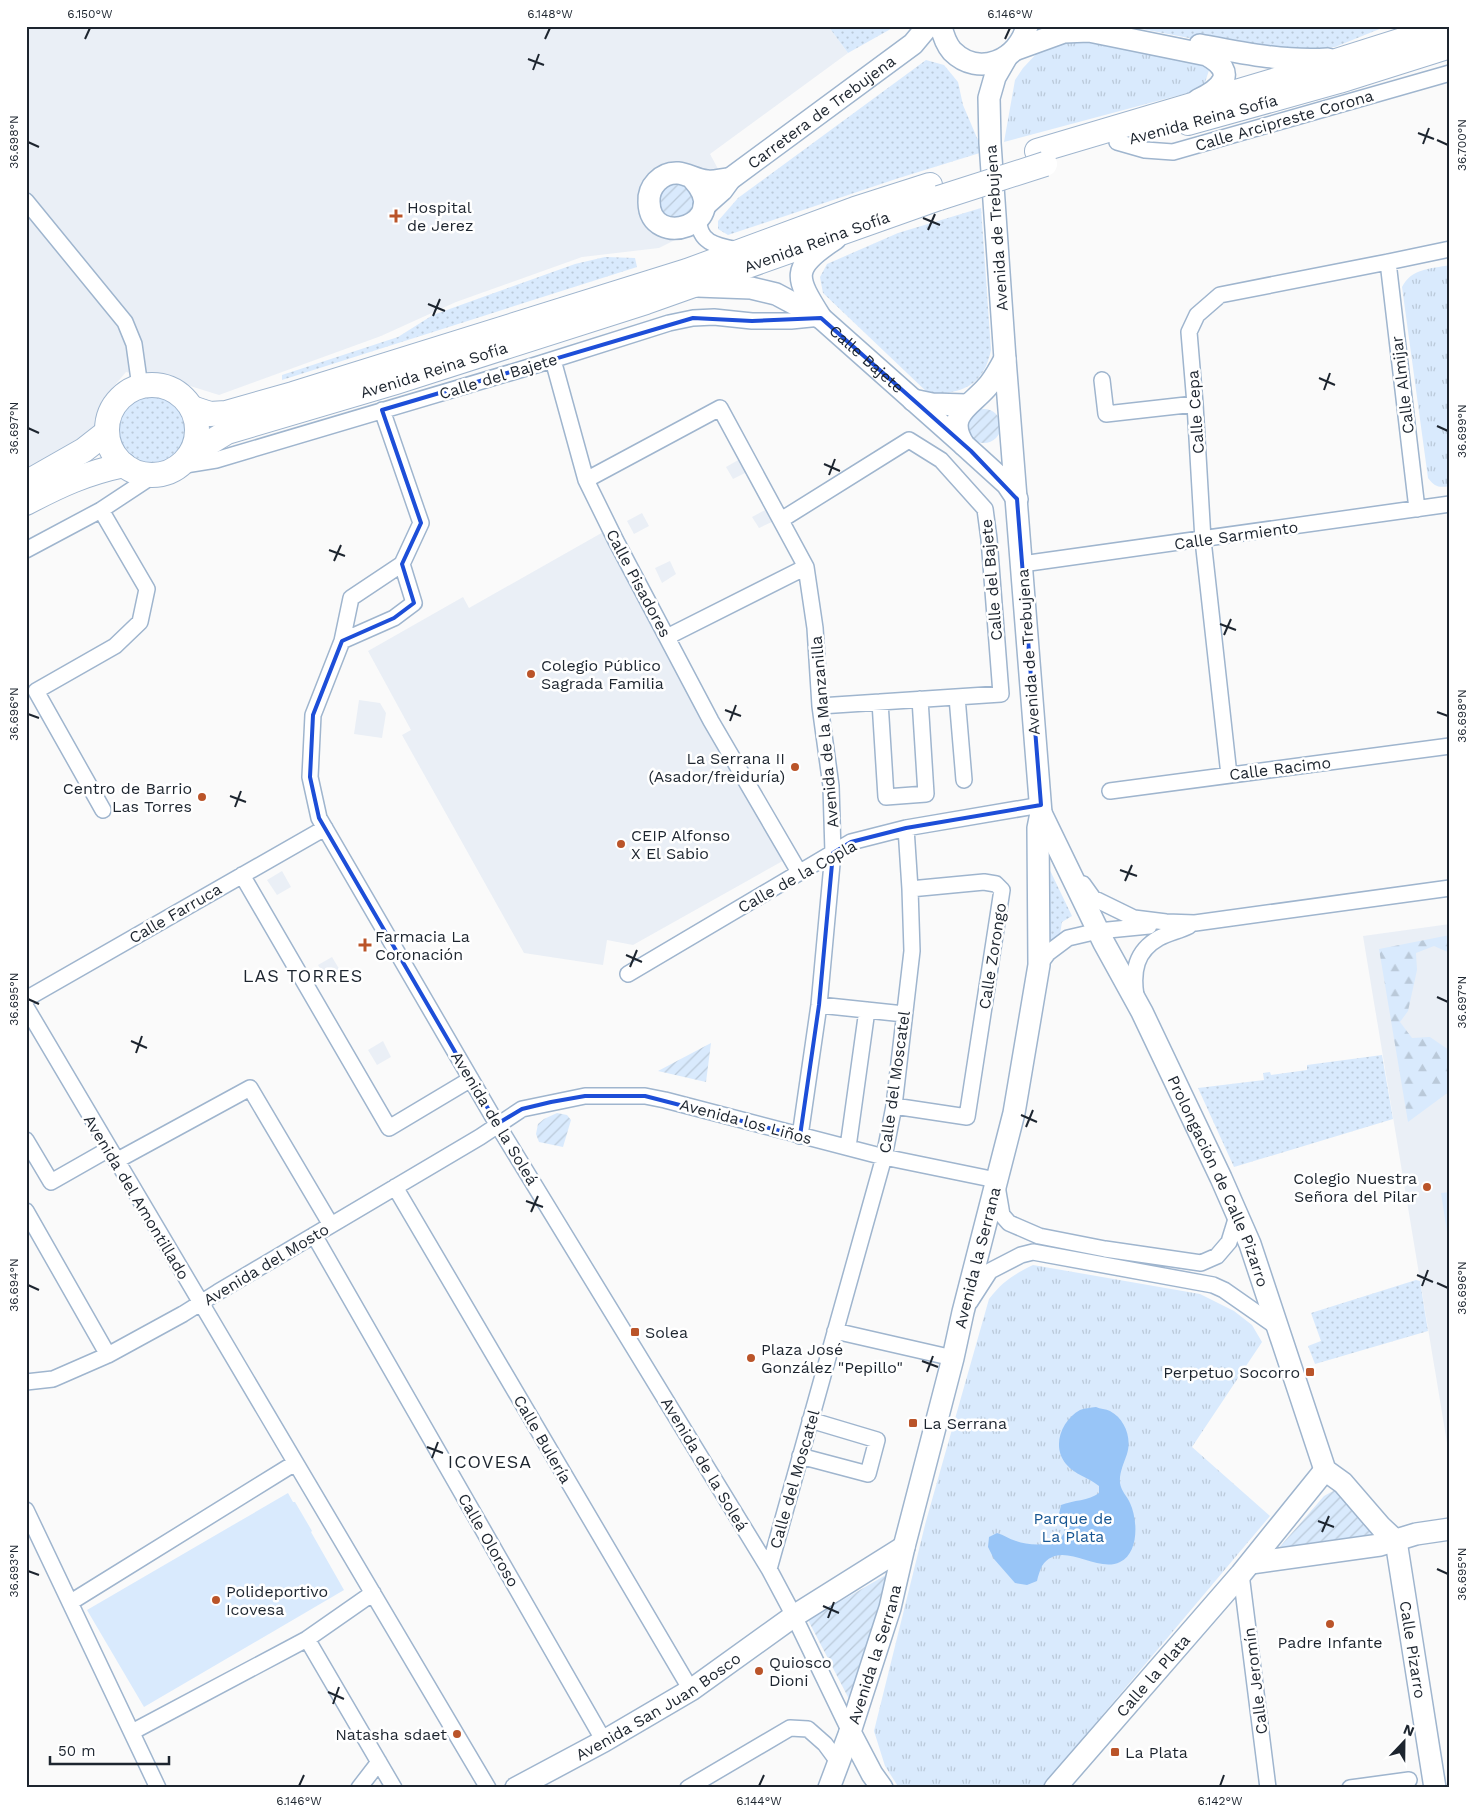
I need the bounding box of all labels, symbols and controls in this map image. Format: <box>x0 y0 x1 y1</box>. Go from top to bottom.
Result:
text: 6.150°W <box>67 7 113 21</box>
text: 6.148°W <box>527 7 573 21</box>
text: 6.146°W <box>987 7 1033 21</box>
street label: Carretera de Trebujena <box>744 51 899 173</box>
street label: Calle Arcipreste Corona <box>1193 86 1376 155</box>
street label: Avenida Reina Sofía <box>1127 90 1280 148</box>
text: 36.698°N <box>7 115 21 169</box>
text: 36.700°N <box>1455 119 1469 171</box>
street label: Avenida de Trebujena <box>981 144 1012 312</box>
place label: Hospital de Jerez <box>407 198 474 235</box>
street label: Avenida Reina Sofía <box>741 207 892 276</box>
marker: Hospital de Jerez <box>389 209 403 223</box>
street label: Calle Bajete <box>825 321 908 397</box>
street label: Calle Almijar <box>1387 334 1418 435</box>
street label: Avenida Reina Sofía <box>358 338 510 402</box>
street label: Calle del Bajete <box>437 350 559 403</box>
street label: Calle Cepa <box>1183 369 1208 454</box>
text: 36.697°N <box>7 402 21 454</box>
text: 36.699°N <box>1455 404 1469 458</box>
street label: Calle Sarmiento <box>1173 517 1299 554</box>
street label: Calle del Bajete <box>977 518 1006 642</box>
street label: Calle Pisadores <box>602 526 675 640</box>
street label: Avenida de Trebujena <box>1013 568 1044 736</box>
street label: Avenida de la Manzanilla <box>807 635 842 829</box>
place label: Colegio Público Sagrada Familia <box>541 656 664 693</box>
marker: Colegio Público Sagrada Familia <box>525 668 537 680</box>
text: 36.696°N <box>7 687 21 741</box>
text: 36.698°N <box>1455 689 1469 743</box>
place label: La Serrana II (Asador/freiduría) <box>648 749 785 786</box>
street label: Calle Racimo <box>1228 753 1332 784</box>
marker: La Serrana II (Asador/freiduría) <box>789 761 801 773</box>
place label: Centro de Barrio Las Torres <box>63 779 192 816</box>
marker: Centro de Barrio Las Torres <box>196 791 208 803</box>
place label: CEIP Alfonso X El Sabio <box>631 826 730 863</box>
street label: Calle de la Copla <box>735 836 860 917</box>
marker: CEIP Alfonso X El Sabio <box>615 838 627 850</box>
street label: Calle Farruca <box>126 879 225 948</box>
street label: Calle Zorongo <box>975 901 1010 1011</box>
place label: Farmacia La Coronación <box>375 927 470 964</box>
marker: Farmacia La Coronación <box>359 939 371 951</box>
district label: LAS TORRES <box>243 965 363 986</box>
text: 36.695°N <box>7 972 21 1026</box>
text: 36.697°N <box>1455 976 1469 1028</box>
street label: Calle del Moscatel <box>875 1010 914 1155</box>
street label: Avenida de la Soleá <box>447 1048 542 1189</box>
street label: Prolongación de Calle Pizarro <box>1164 1072 1273 1289</box>
street label: Avenida los Liños <box>678 1095 814 1148</box>
street label: Avenida del Amontillado <box>80 1111 193 1283</box>
place label: Colegio Nuestra Señora del Pilar <box>1293 1169 1417 1206</box>
marker: Colegio Nuestra Señora del Pilar <box>1421 1181 1433 1193</box>
street label: Avenida la Serrana <box>951 1185 1005 1330</box>
street label: Avenida del Mosto <box>200 1219 332 1309</box>
text: 36.694°N <box>7 1258 21 1312</box>
text: 36.696°N <box>1455 1261 1469 1315</box>
place label: Solea <box>645 1323 688 1342</box>
marker: Solea <box>629 1326 641 1338</box>
place label: Plaza José González "Pepillo" <box>761 1340 903 1377</box>
marker: Plaza José González "Pepillo" <box>745 1352 757 1364</box>
place label: Perpetuo Socorro <box>1163 1363 1300 1382</box>
marker: Perpetuo Socorro <box>1304 1366 1316 1378</box>
street label: Calle Bulería <box>510 1392 575 1487</box>
street label: Avenida de la Soleá <box>657 1394 752 1535</box>
street label: Calle del Moscatel <box>766 1407 823 1551</box>
place label: La Serrana <box>923 1414 1007 1433</box>
marker: La Serrana <box>907 1417 919 1429</box>
district label: ICOVESA <box>448 1451 532 1472</box>
street label: Calle Oloroso <box>454 1490 523 1590</box>
park label: Parque de La Plata <box>1034 1509 1112 1546</box>
text: 36.693°N <box>7 1544 21 1598</box>
text: 36.695°N <box>1455 1547 1469 1601</box>
place label: Polideportivo Icovesa <box>226 1582 328 1619</box>
street label: Avenida la Serrana <box>844 1583 905 1727</box>
marker: Polideportivo Icovesa <box>210 1594 222 1606</box>
street label: Calle Pizarro <box>1396 1600 1430 1700</box>
marker: Padre Infante <box>1324 1618 1336 1630</box>
street label: Calle Jeromín <box>1240 1626 1271 1735</box>
street label: Calle la Plata <box>1112 1631 1194 1721</box>
place label: Padre Infante <box>1278 1633 1382 1652</box>
street label: Avenida San Juan Bosco <box>572 1648 744 1764</box>
place label: Quiosco Dioni <box>769 1653 832 1690</box>
marker: Quiosco Dioni <box>753 1665 765 1677</box>
north arrow <box>1378 1716 1428 1766</box>
text: N <box>1401 1721 1417 1739</box>
place label: Natasha sdaet <box>335 1725 447 1744</box>
marker: Natasha sdaet <box>451 1728 463 1740</box>
scale bar <box>50 1734 169 1766</box>
text: 50 m <box>58 1742 95 1760</box>
place label: La Plata <box>1125 1743 1188 1762</box>
marker: La Plata <box>1109 1746 1121 1758</box>
text: 6.146°W <box>276 1794 322 1808</box>
text: 6.144°W <box>736 1794 782 1808</box>
text: 6.142°W <box>1197 1794 1243 1808</box>

